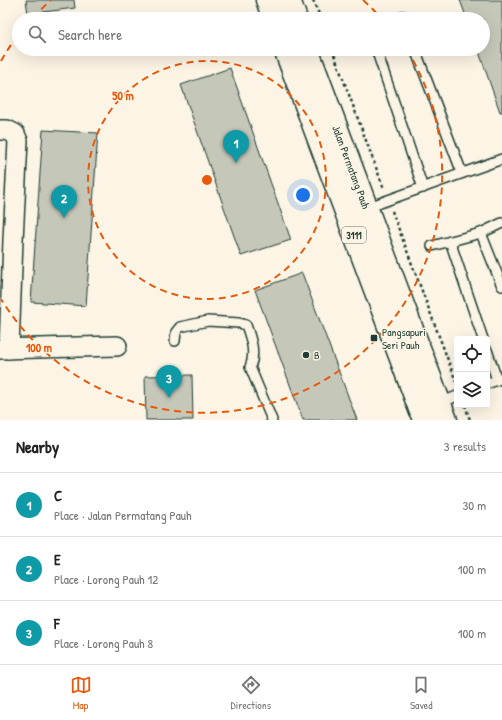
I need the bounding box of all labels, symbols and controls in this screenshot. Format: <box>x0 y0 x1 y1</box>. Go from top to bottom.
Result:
search box <box>12 12 490 56</box>
icon: search <box>26 23 48 45</box>
text: Search here <box>58 24 122 45</box>
text: 50 m <box>112 87 134 104</box>
street label: Jalan Permatang Pauh <box>329 123 373 211</box>
pin: 1 <box>223 130 249 163</box>
centre of rings <box>200 173 214 187</box>
pin: 2 <box>51 185 77 218</box>
your location <box>293 185 313 205</box>
road number: 3111 <box>342 227 366 243</box>
place label: Pangsapuri Seri Pauh <box>382 325 426 352</box>
marker: Pangsapuri Seri Pauh <box>369 333 379 343</box>
map controls <box>454 336 490 408</box>
button: locate <box>454 336 490 372</box>
text: 100 m <box>26 339 52 356</box>
place label: B <box>314 348 320 362</box>
marker: B <box>301 350 311 360</box>
pin: 3 <box>156 365 182 398</box>
button: layers <box>454 372 490 408</box>
text: Nearby <box>16 435 59 458</box>
text: 3 results <box>444 437 486 455</box>
text: C <box>54 485 62 506</box>
text: 1 <box>27 496 31 514</box>
text: 30 m <box>463 496 486 514</box>
text: Place · Jalan Permatang Pauh <box>54 506 192 524</box>
text: E <box>54 549 61 570</box>
text: 2 <box>26 560 32 578</box>
text: 100 m <box>458 560 486 578</box>
text: Place · Lorong Pauh 12 <box>54 570 158 588</box>
text: F <box>54 613 60 634</box>
text: 3 <box>26 624 32 642</box>
text: 100 m <box>458 624 486 642</box>
text: Place · Lorong Pauh 8 <box>54 634 153 652</box>
tab: Map <box>70 674 92 712</box>
tab: Directions <box>231 674 271 712</box>
tab: Saved <box>410 674 432 712</box>

